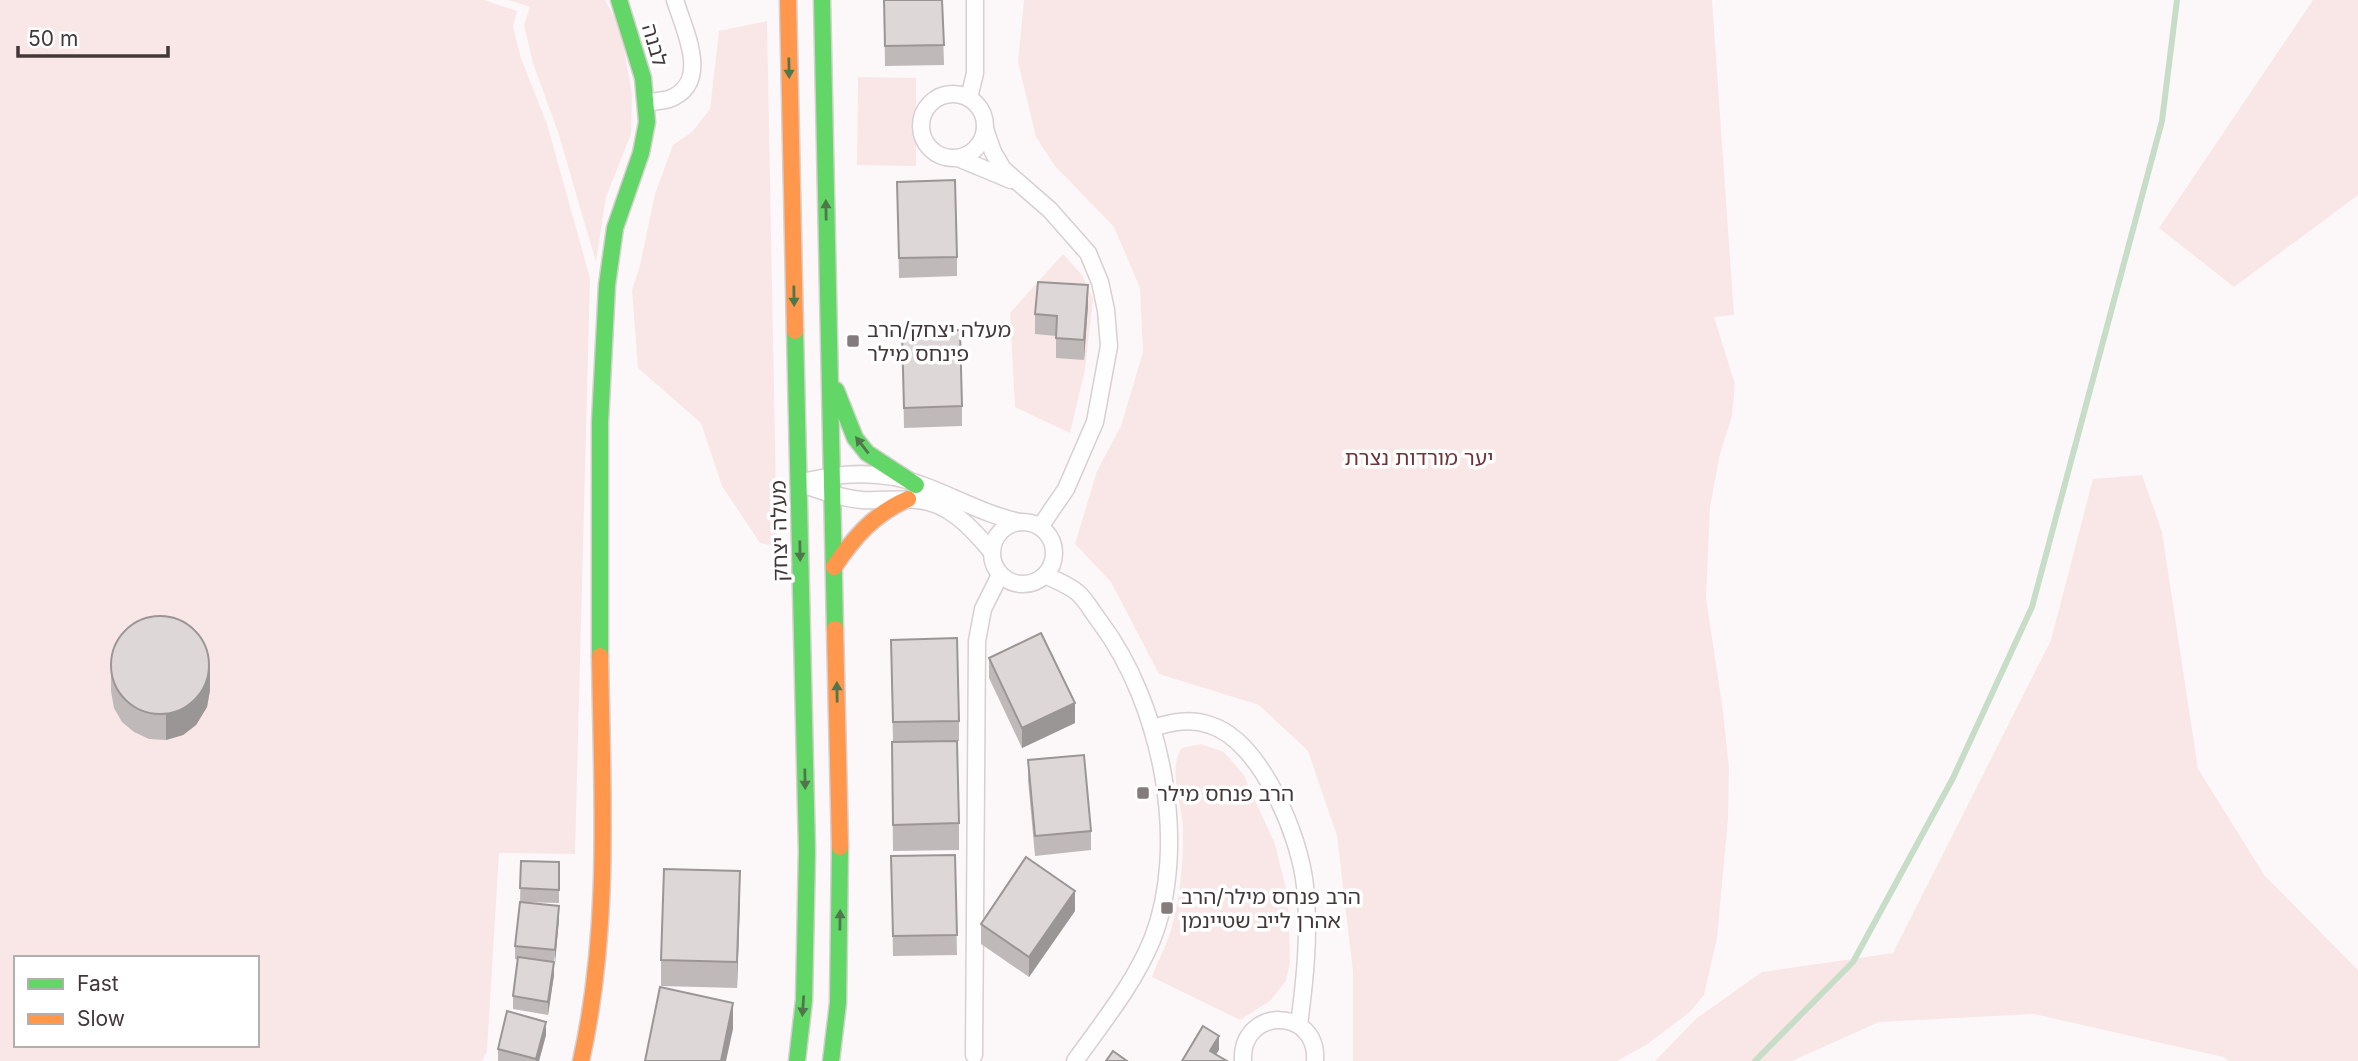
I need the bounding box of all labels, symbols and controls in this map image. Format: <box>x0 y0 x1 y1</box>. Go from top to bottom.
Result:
scale bar <box>18 14 168 58</box>
street label: לבנה <box>637 21 673 69</box>
text: 50 m <box>28 26 78 51</box>
one-way arrow <box>784 57 795 79</box>
one-way arrow <box>821 199 832 221</box>
one-way arrow <box>789 285 800 307</box>
place label: מעלה יצחק/הרב פינחס מילר <box>867 317 1011 366</box>
marker: מעלה יצחק/הרב פינחס מילר <box>845 333 861 349</box>
one-way arrow <box>854 436 869 454</box>
park label: יער מורדות נצרת <box>1344 445 1494 470</box>
street label: מעלה יצחק <box>766 480 792 582</box>
one-way arrow <box>794 541 806 563</box>
one-way arrow <box>831 681 843 703</box>
one-way arrow <box>799 768 811 790</box>
place label: הרב פנחס מילר <box>1157 781 1294 806</box>
marker: הרב פנחס מילר <box>1135 785 1151 801</box>
place label: הרב פנחס מילר/הרב אהרן לייב שטיינמן <box>1181 884 1361 933</box>
marker: הרב פנחס מילר/הרב אהרן לייב שטיינמן <box>1159 900 1175 916</box>
one-way arrow <box>834 908 846 930</box>
legend <box>14 956 259 1047</box>
text: Fast <box>77 971 119 996</box>
one-way arrow <box>797 995 808 1017</box>
text: Slow <box>77 1006 125 1031</box>

